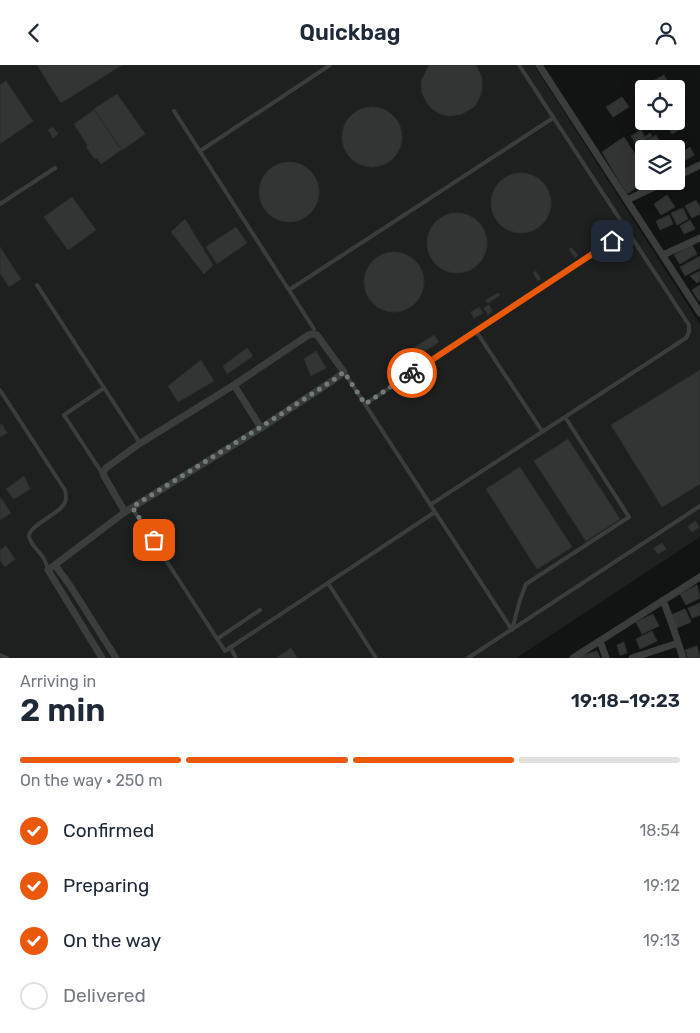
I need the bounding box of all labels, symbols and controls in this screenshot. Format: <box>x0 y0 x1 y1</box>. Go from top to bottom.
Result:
icon: back <box>20 19 48 47</box>
text: Quickbag <box>300 19 400 46</box>
icon: person <box>652 19 680 47</box>
map controls <box>635 80 685 190</box>
button: locate <box>635 80 685 130</box>
button: layers <box>635 140 685 190</box>
pin <box>591 220 633 262</box>
icon: home <box>598 227 626 255</box>
courier <box>387 348 437 398</box>
icon: bike <box>398 359 426 387</box>
pin <box>133 519 175 561</box>
icon: bag <box>140 526 168 554</box>
text: Arriving in <box>20 672 96 691</box>
text: 19:18–19:23 <box>571 689 680 712</box>
text: 2 min <box>20 691 105 729</box>
text: On the way · 250 m <box>20 771 163 790</box>
icon: check <box>20 817 48 845</box>
text: Confirmed <box>63 819 154 842</box>
text: 18:54 <box>639 821 680 840</box>
icon: check <box>20 872 48 900</box>
text: Preparing <box>63 874 149 897</box>
text: 19:12 <box>643 876 680 895</box>
icon: check <box>20 927 48 955</box>
text: On the way <box>63 929 161 952</box>
text: 19:13 <box>643 931 680 950</box>
text: Delivered <box>63 984 146 1007</box>

